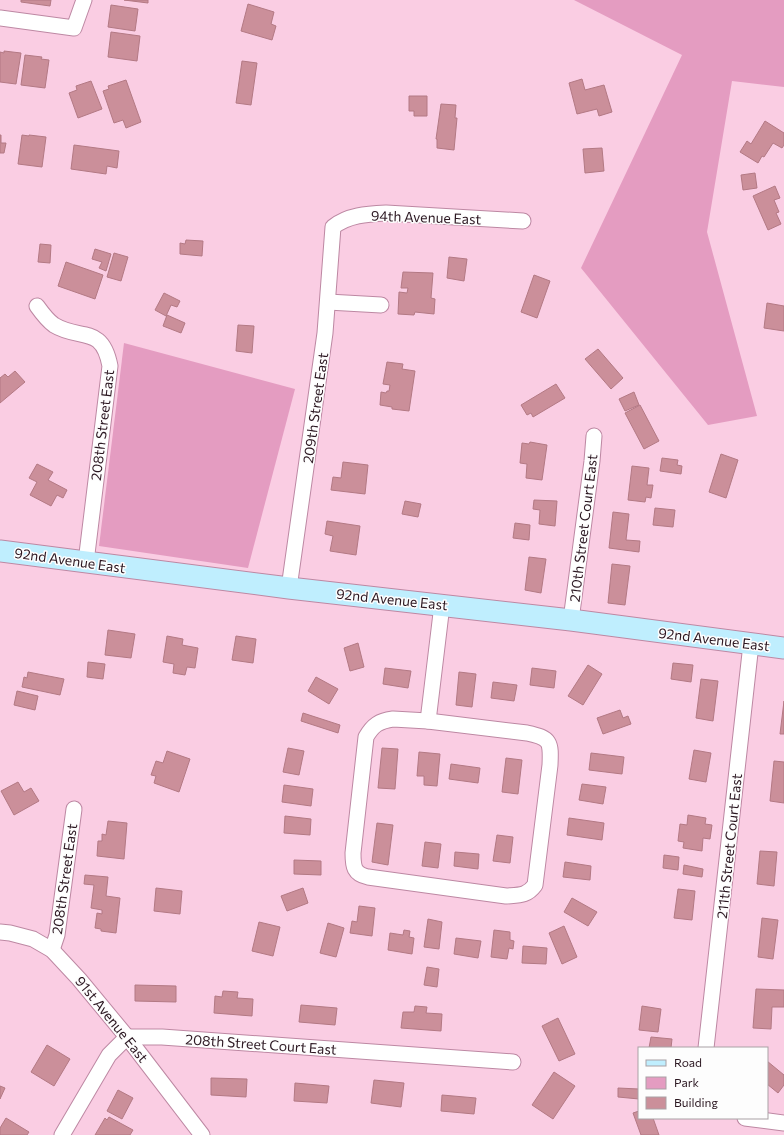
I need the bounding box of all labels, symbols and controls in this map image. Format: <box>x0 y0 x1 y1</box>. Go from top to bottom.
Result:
street label: 94th Avenue East <box>371 207 482 227</box>
street label: 209th Street East <box>299 351 331 465</box>
street label: 208th Street East <box>87 368 117 482</box>
street label: 210th Street Court East <box>565 453 601 603</box>
street label: 92nd Avenue East <box>13 544 127 576</box>
street label: 92nd Avenue East <box>335 585 449 613</box>
street label: 92nd Avenue East <box>657 624 771 654</box>
street label: 211th Street Court East <box>713 772 745 919</box>
street label: 208th Street East <box>48 822 80 936</box>
street label: 91st Avenue East <box>72 972 152 1066</box>
street label: 208th Street Court East <box>185 1030 337 1058</box>
legend <box>638 1047 768 1119</box>
text: Road <box>674 1055 702 1069</box>
text: Park <box>674 1075 700 1089</box>
text: Building <box>674 1095 718 1109</box>

